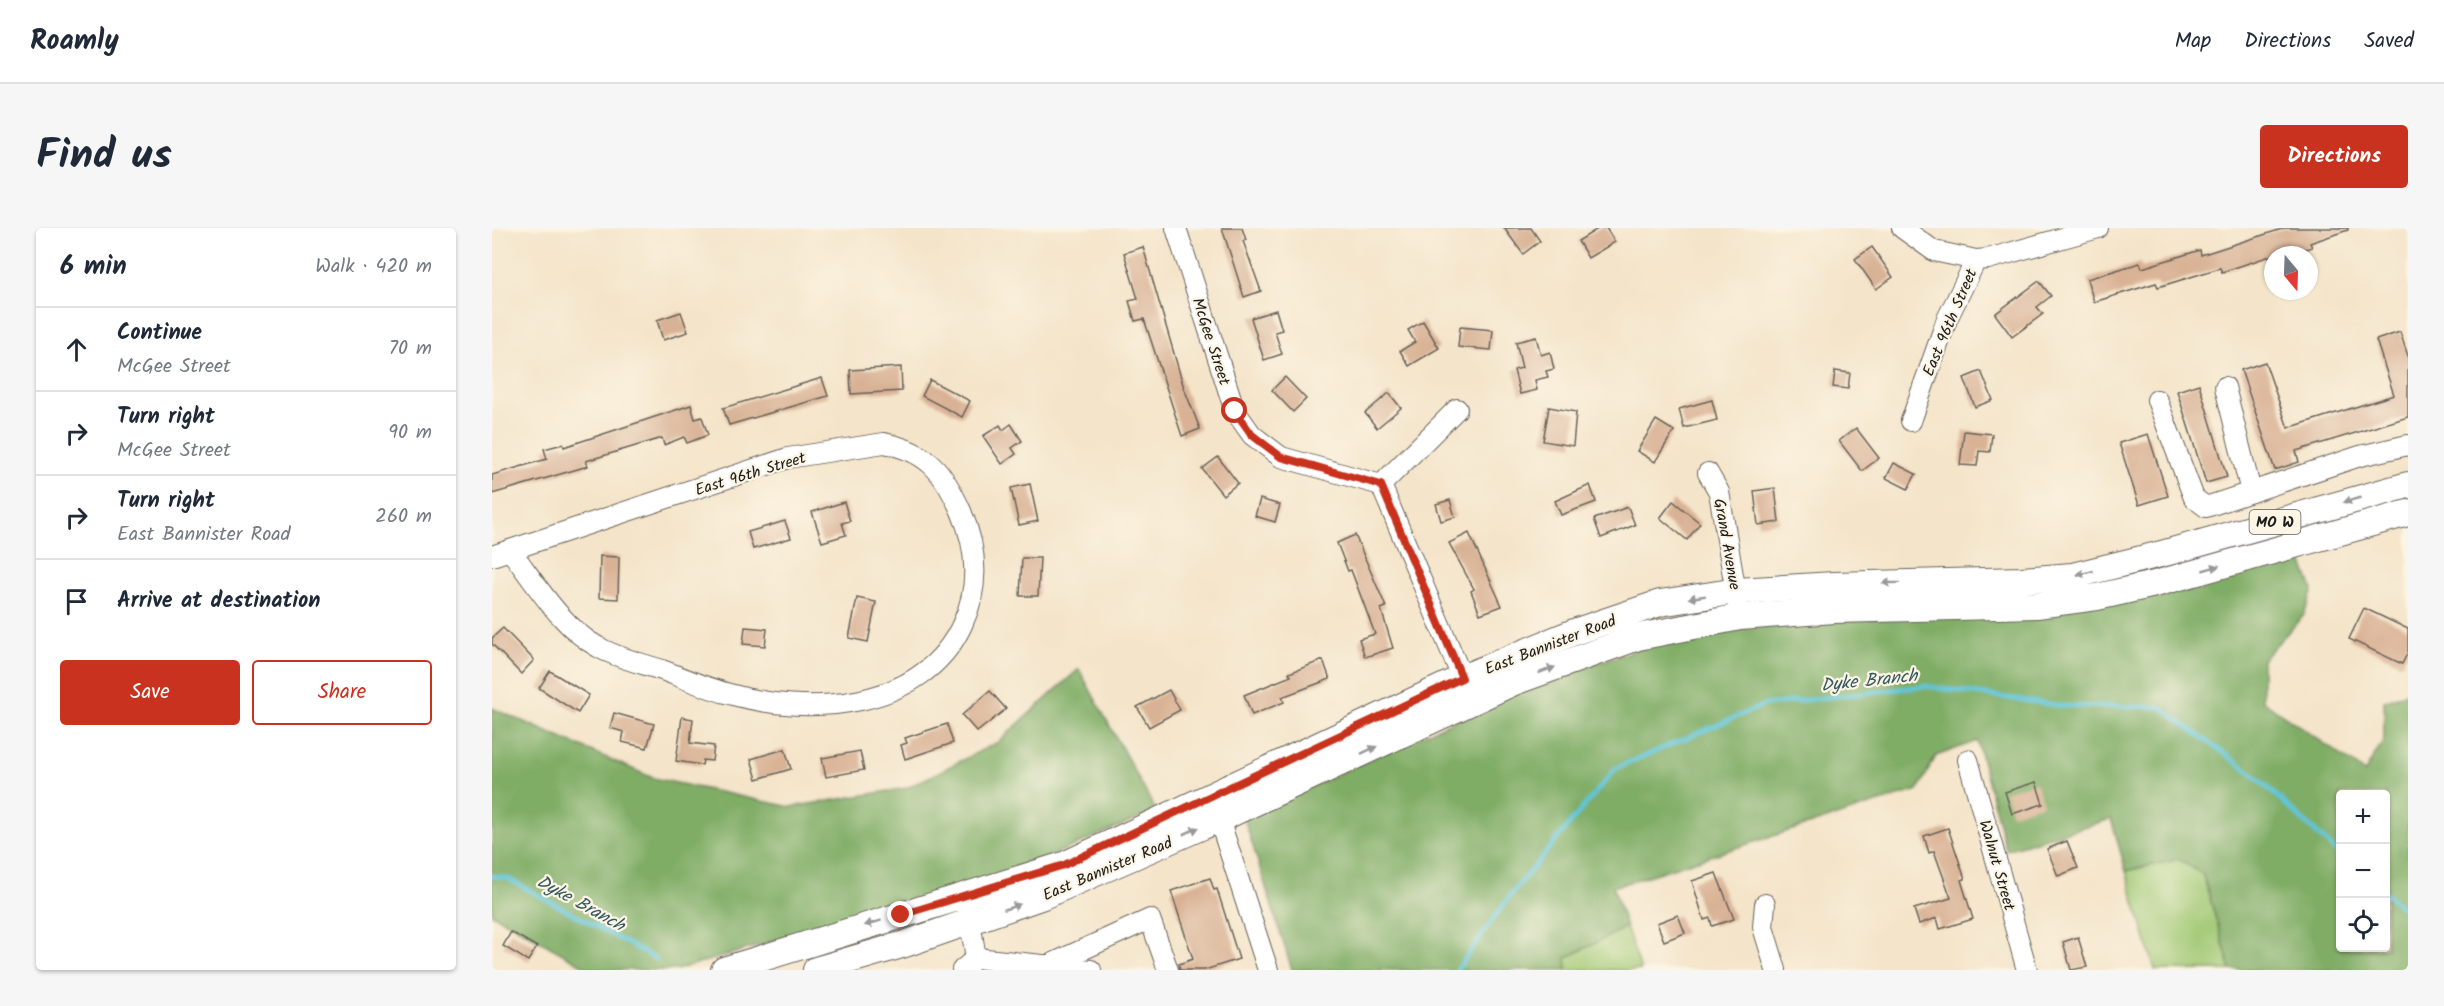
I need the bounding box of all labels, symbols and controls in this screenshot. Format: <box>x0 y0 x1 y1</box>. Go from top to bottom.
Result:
text: Roamly <box>30 19 119 64</box>
text: Map <box>2175 25 2211 58</box>
text: Directions <box>2244 25 2331 58</box>
text: Saved <box>2364 25 2414 58</box>
text: Find us <box>36 123 172 190</box>
button: Directions <box>2260 125 2408 188</box>
text: 6 min <box>60 246 127 288</box>
north arrow <box>2264 246 2318 300</box>
text: Walk · 420 m <box>315 251 432 283</box>
street label: East 96th Street <box>1916 264 1985 380</box>
street label: McGee Street <box>1185 294 1237 389</box>
text: Continue <box>117 316 202 351</box>
icon: ahead <box>60 333 93 366</box>
text: 70 m <box>389 333 432 365</box>
text: McGee Street <box>117 351 231 383</box>
route start <box>1221 397 1247 423</box>
text: Turn right <box>117 400 215 435</box>
icon: right <box>60 417 93 450</box>
text: 90 m <box>388 417 432 449</box>
text: McGee Street <box>117 435 231 467</box>
street label: East 96th Street <box>692 445 810 503</box>
text: Turn right <box>117 484 215 519</box>
street label: Grand Avenue <box>1706 496 1747 592</box>
one-way arrow <box>2343 496 2361 506</box>
icon: right <box>60 501 93 534</box>
text: 260 m <box>375 501 432 533</box>
road number: MO W <box>2250 510 2300 534</box>
text: East Bannister Road <box>117 519 291 551</box>
one-way arrow <box>2202 563 2220 572</box>
one-way arrow <box>2076 568 2094 578</box>
one-way arrow <box>1881 579 1900 588</box>
text: Arrive at destination <box>117 584 320 619</box>
icon: arrive <box>60 585 93 618</box>
one-way arrow <box>1687 593 1706 602</box>
street label: East Bannister Road <box>1481 608 1621 682</box>
button: Save <box>60 660 240 725</box>
button: Share <box>252 660 432 725</box>
water label: Dyke Branch <box>1819 662 1920 701</box>
one-way arrow <box>1538 665 1556 675</box>
one-way arrow <box>1360 745 1378 755</box>
map controls <box>2336 790 2390 952</box>
button: + <box>2336 790 2390 844</box>
street label: Walnut Street <box>1972 817 2022 914</box>
one-way arrow <box>1183 826 1201 836</box>
street label: East Bannister Road <box>1039 830 1177 908</box>
button: − <box>2336 844 2390 898</box>
water label: Dyke Branch <box>531 868 631 941</box>
button: locate <box>2336 898 2390 952</box>
route end <box>887 901 913 927</box>
one-way arrow <box>1003 901 1021 911</box>
one-way arrow <box>864 919 882 928</box>

